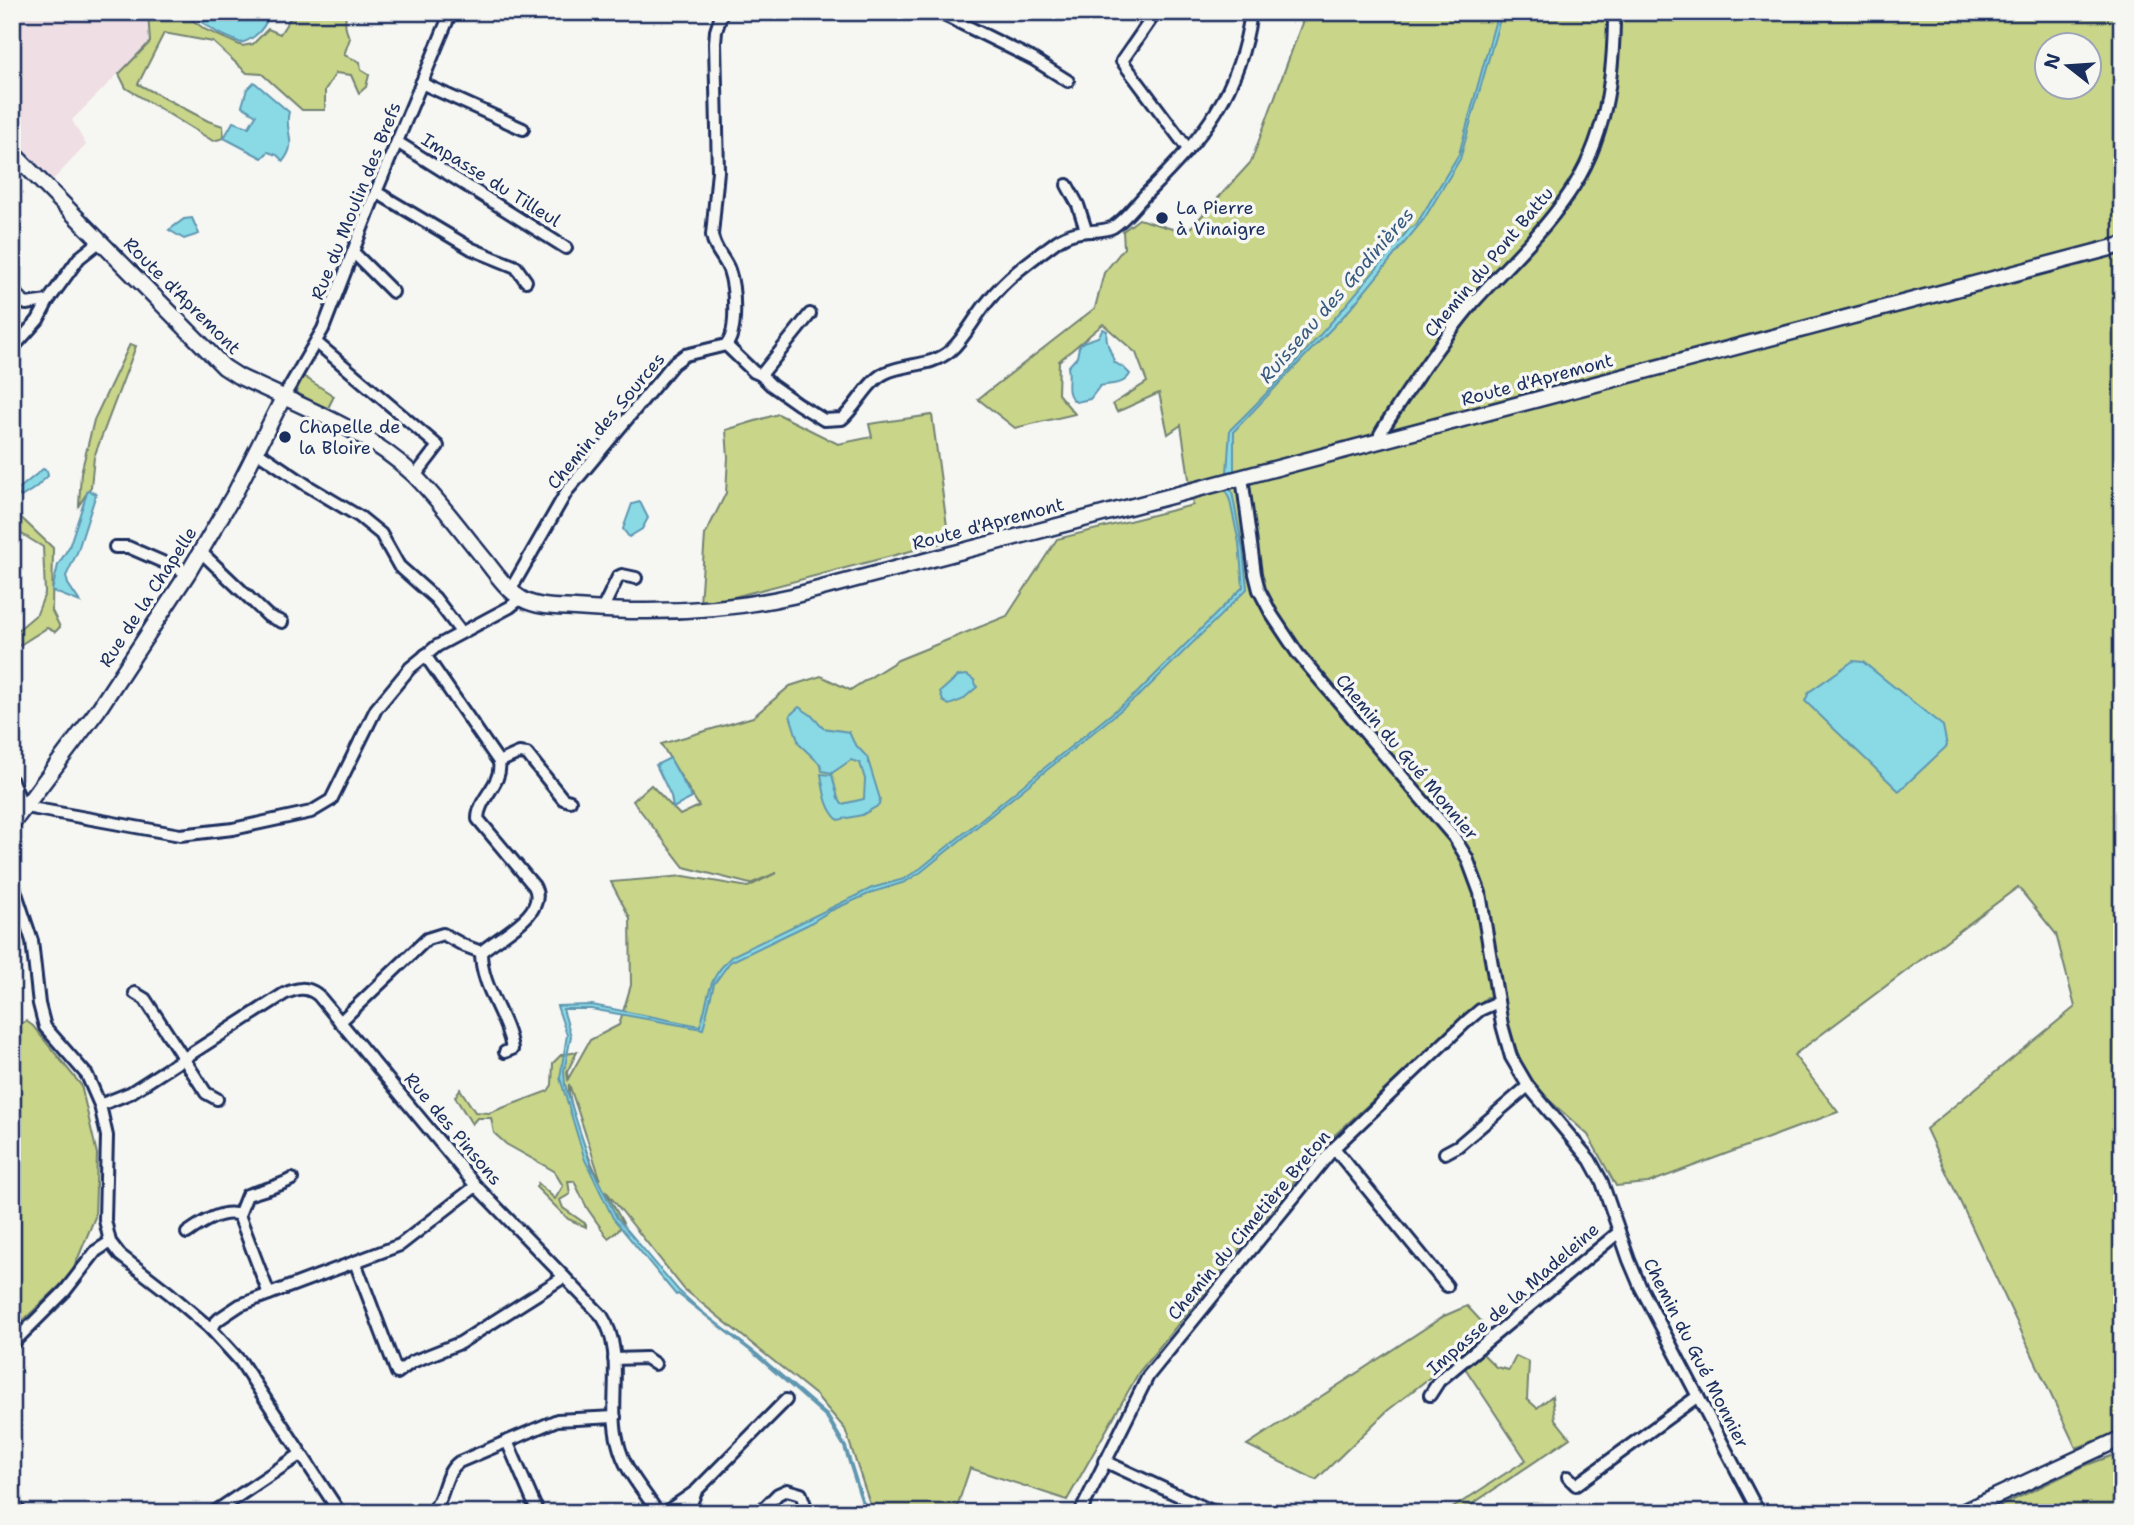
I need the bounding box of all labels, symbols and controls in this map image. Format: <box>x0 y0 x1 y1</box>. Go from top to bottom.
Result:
north arrow <box>2032 32 2102 102</box>
text: N <box>2038 50 2066 72</box>
street label: Rue du Moulin des Brefs <box>305 99 407 303</box>
street label: Impasse du Tilleul <box>417 127 566 233</box>
street label: Chemin du Pont Battu <box>1419 182 1559 342</box>
place label: La Pierre à Vinaigre <box>1176 196 1266 241</box>
water label: Ruisseau des Godinières <box>1253 202 1419 388</box>
marker: La Pierre à Vinaigre <box>1154 210 1170 226</box>
street label: Route d'Apremont <box>118 232 246 360</box>
street label: Chemin des Sources <box>542 348 670 494</box>
street label: Route d'Apremont <box>1458 348 1616 412</box>
place label: Chapelle de la Bloire <box>299 415 401 460</box>
marker: Chapelle de la Bloire <box>277 429 293 445</box>
street label: Route d'Apremont <box>909 492 1067 556</box>
street label: Rue de la Chapelle <box>94 522 202 672</box>
street label: Chemin du Gué Monnier <box>1330 669 1484 845</box>
street label: Rue des Pinsons <box>399 1068 507 1190</box>
street label: Chemin du Cimetière Breton <box>1162 1125 1336 1325</box>
street label: Impasse de la Madeleine <box>1422 1218 1604 1380</box>
street label: Chemin du Gué Monnier <box>1638 1254 1754 1452</box>

